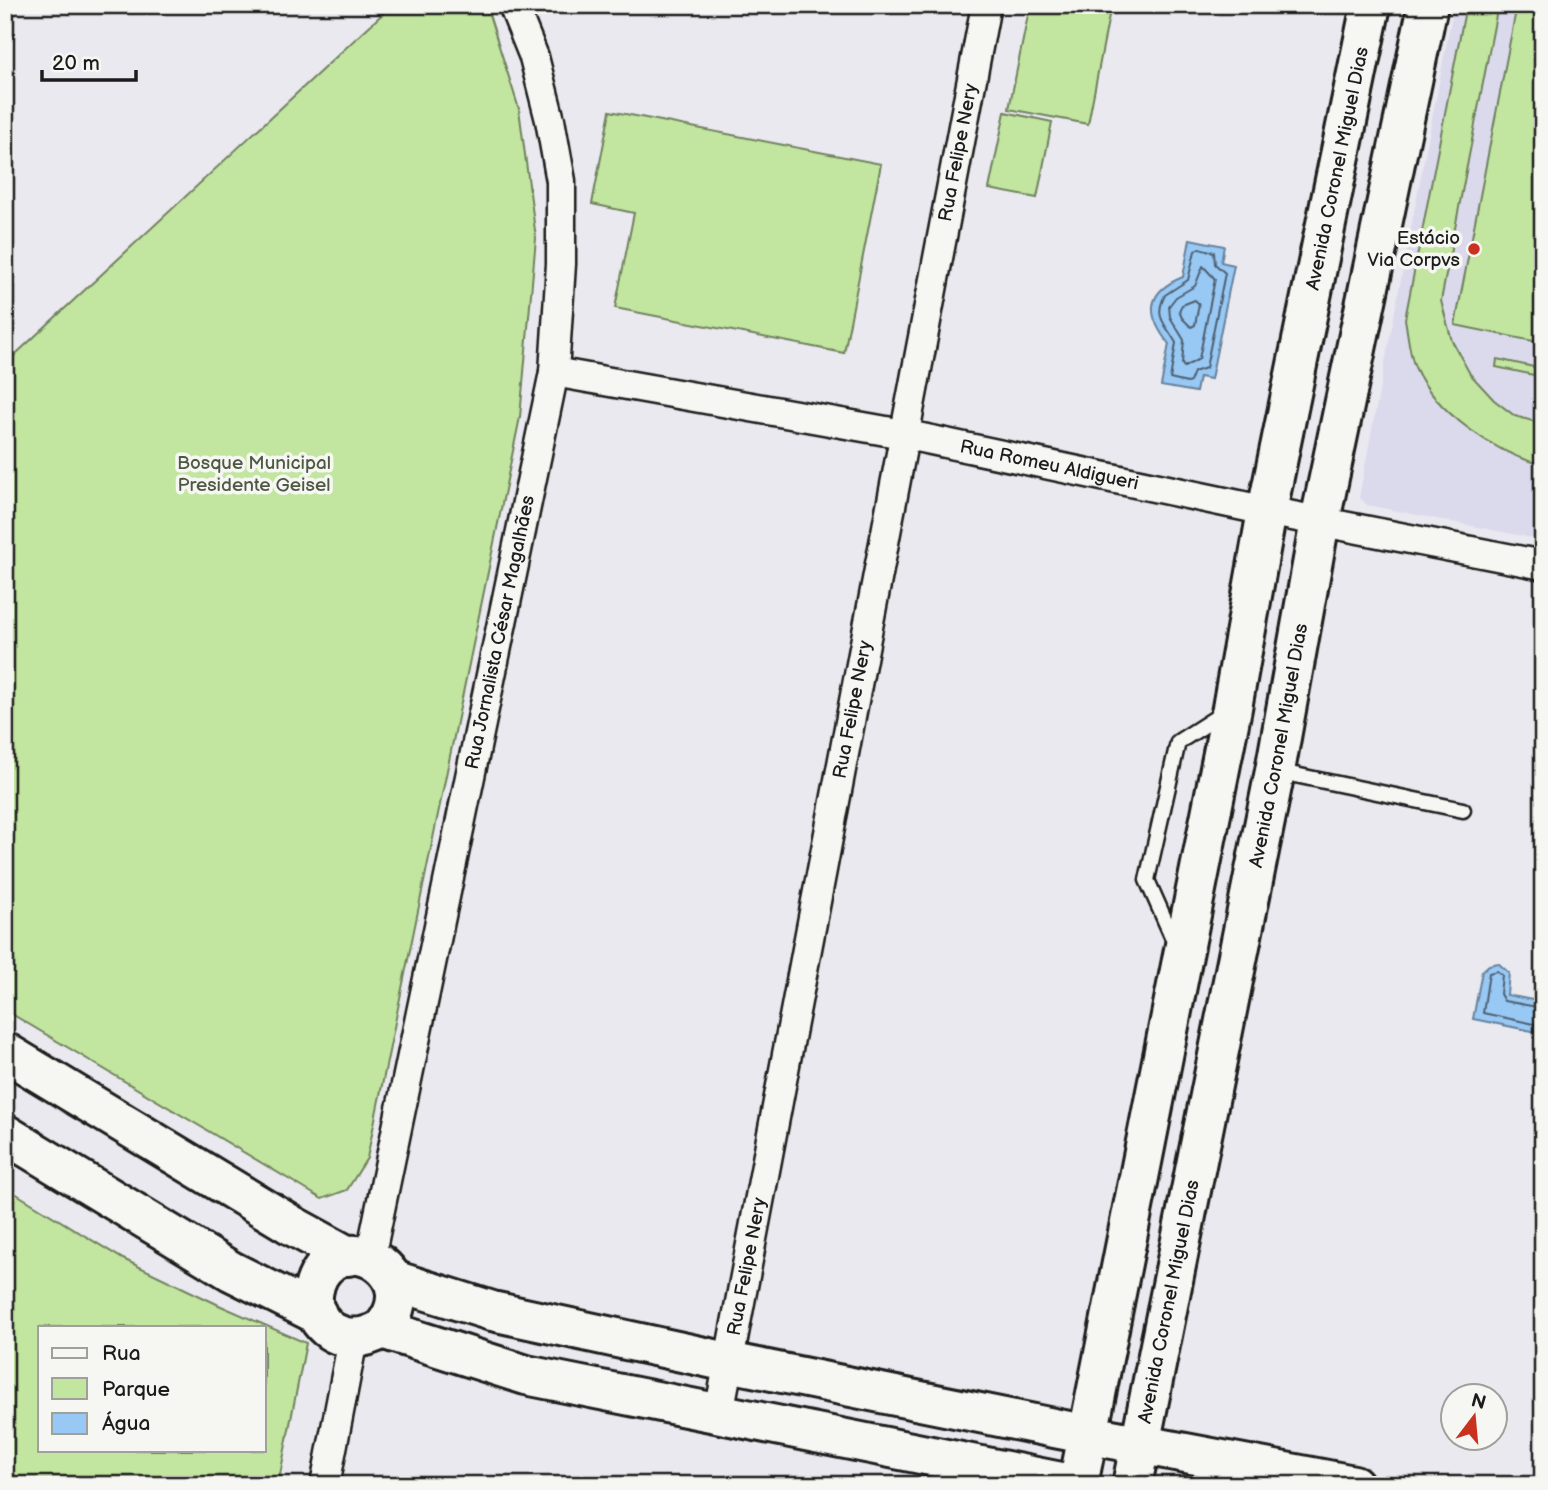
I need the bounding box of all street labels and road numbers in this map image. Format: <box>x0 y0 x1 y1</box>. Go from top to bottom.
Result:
street label: Avenida Coronel Miguel Dias <box>1301 45 1374 292</box>
street label: Rua Felipe Nery <box>934 81 982 223</box>
street label: Rua Romeu Aldigueri <box>958 435 1141 495</box>
street label: Rua Jornalista César Magalhães <box>460 493 540 771</box>
street label: Avenida Coronel Miguel Dias <box>1244 622 1313 869</box>
street label: Rua Felipe Nery <box>828 638 877 781</box>
street label: Avenida Coronel Miguel Dias <box>1133 1178 1204 1425</box>
street label: Rua Felipe Nery <box>722 1195 771 1338</box>

